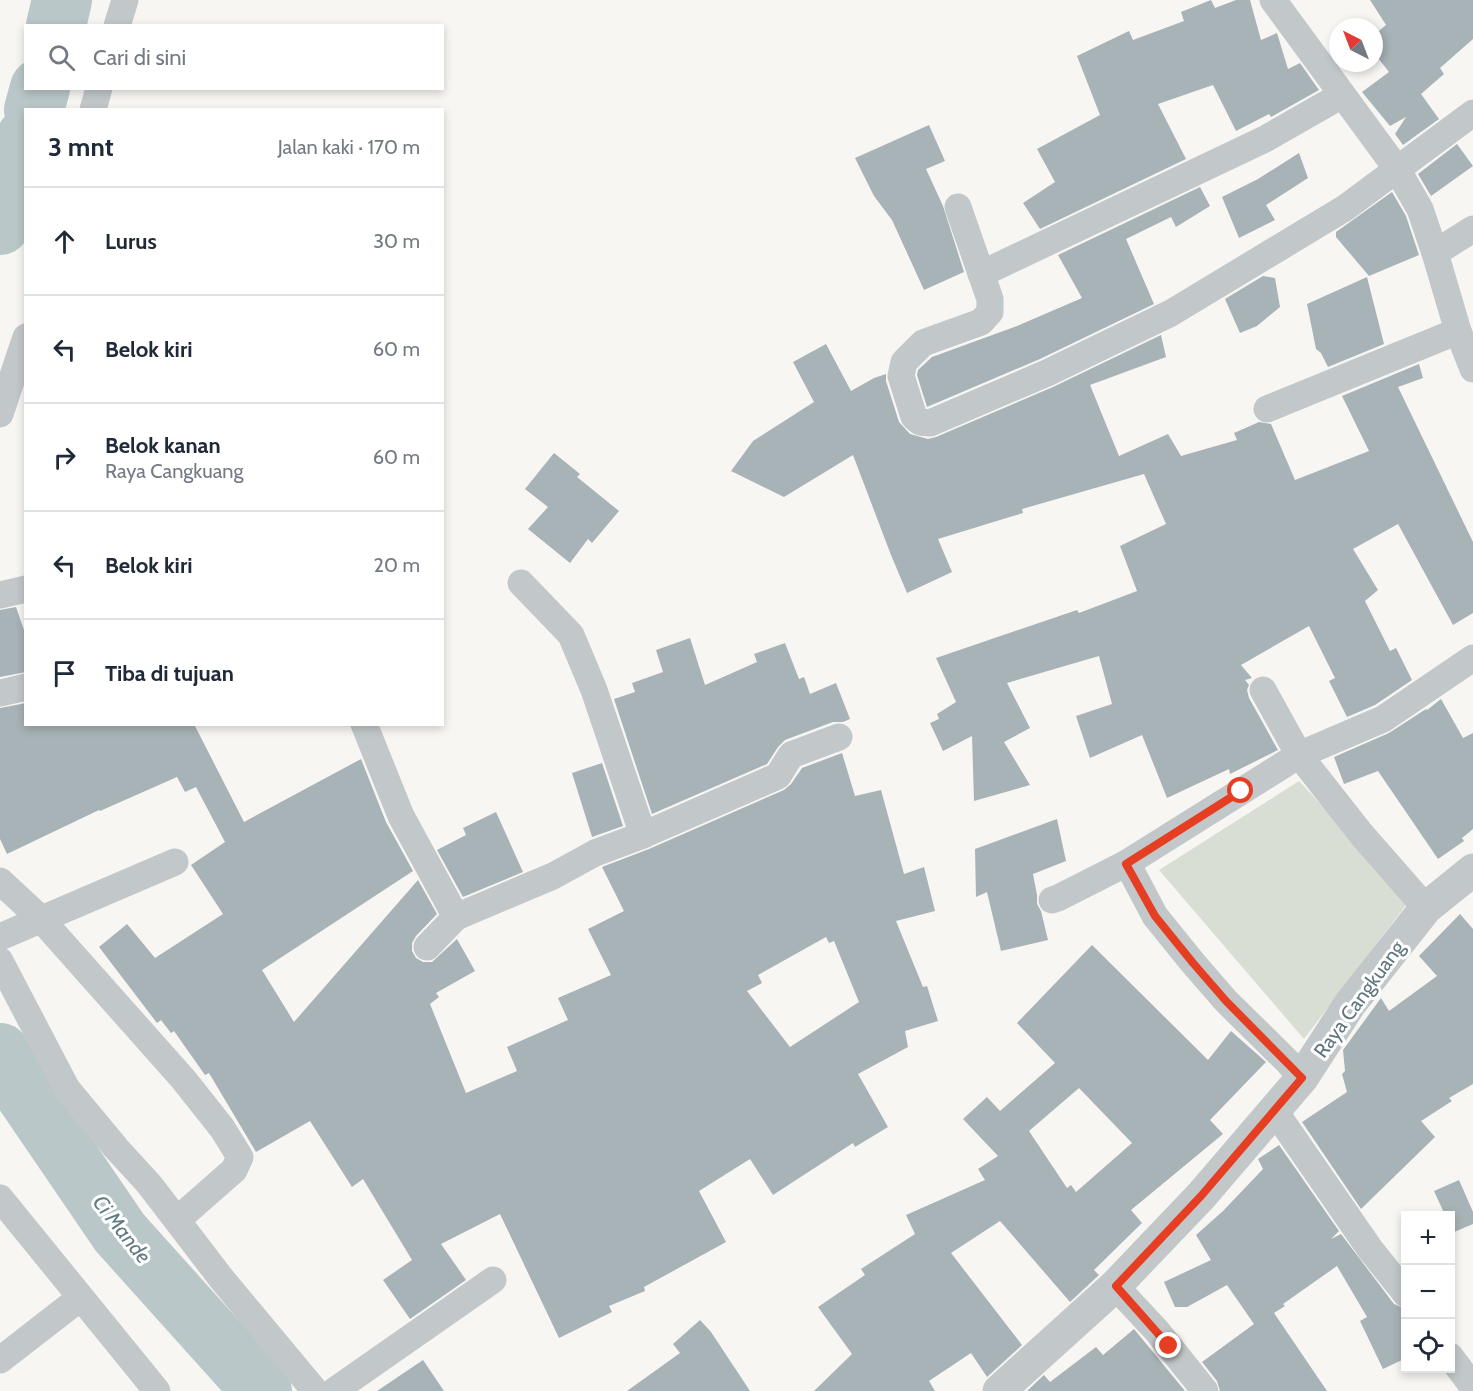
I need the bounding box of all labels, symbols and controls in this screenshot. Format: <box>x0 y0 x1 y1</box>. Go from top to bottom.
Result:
north arrow <box>1329 18 1383 72</box>
search box <box>24 24 444 90</box>
icon: search <box>45 41 78 74</box>
text: Cari di sini <box>93 44 186 71</box>
text: 3 mnt <box>48 131 114 163</box>
text: Jalan kaki · 170 m <box>278 135 420 159</box>
icon: ahead <box>48 225 81 258</box>
text: Lurus <box>105 228 157 255</box>
text: 30 m <box>373 229 420 253</box>
icon: left <box>48 333 81 366</box>
text: Belok kiri <box>105 336 192 363</box>
text: 60 m <box>373 337 420 361</box>
text: Belok kanan <box>105 432 221 459</box>
icon: right <box>48 441 81 474</box>
text: 60 m <box>373 445 420 469</box>
text: Raya Cangkuang <box>105 459 243 483</box>
icon: left <box>48 549 81 582</box>
text: Belok kiri <box>105 552 192 579</box>
text: 20 m <box>374 553 420 577</box>
icon: arrive <box>48 657 81 690</box>
text: Tiba di tujuan <box>105 660 234 687</box>
route start <box>1227 777 1253 803</box>
street label: Raya Cangkuang <box>1309 935 1410 1062</box>
water label: Ci Mande <box>88 1190 157 1268</box>
map controls <box>1401 1211 1455 1373</box>
button: + <box>1401 1211 1455 1265</box>
button: − <box>1401 1265 1455 1319</box>
button: locate <box>1401 1319 1455 1373</box>
route end <box>1155 1332 1181 1358</box>

